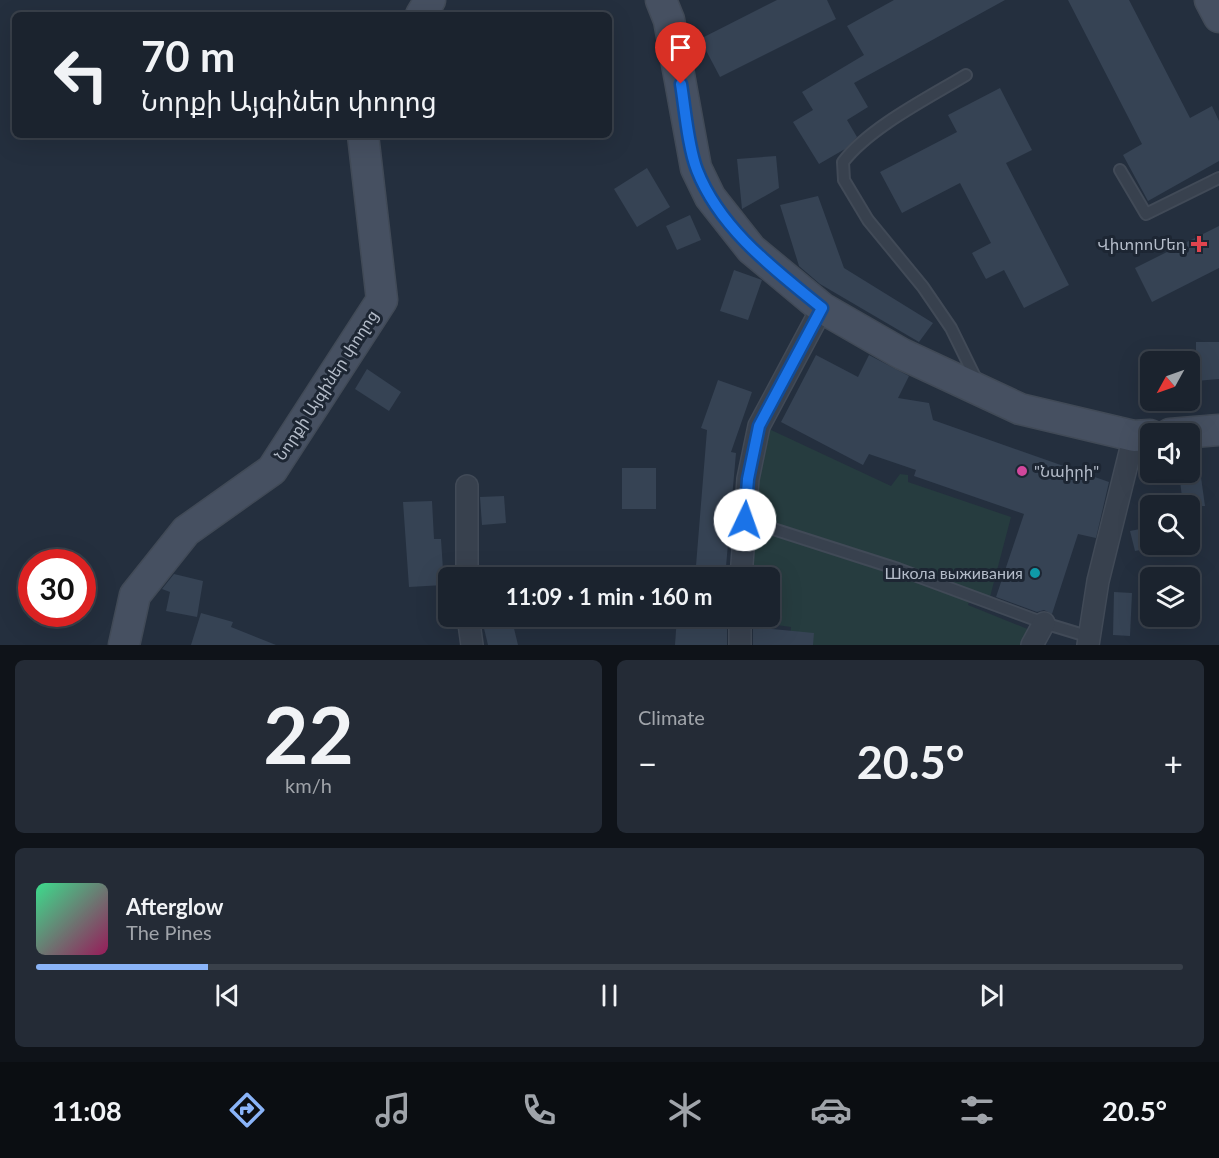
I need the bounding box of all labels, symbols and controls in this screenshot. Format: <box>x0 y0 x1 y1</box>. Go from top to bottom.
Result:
pin <box>655 22 706 84</box>
text: 70 m <box>141 31 235 81</box>
icon: arrive <box>664 31 697 64</box>
icon: left <box>42 36 120 114</box>
text: Նորքի Այգիներ փողոց <box>141 84 437 117</box>
place label: ՎիտրոՄեդ <box>1097 234 1187 254</box>
marker: ՎիտրոՄեդ <box>1190 235 1208 253</box>
street label: Նորքի Այգիներ փողոց <box>270 306 382 464</box>
north arrow <box>1140 351 1200 411</box>
map controls <box>1140 351 1200 627</box>
button: sound <box>1140 423 1200 483</box>
place label: "Նաիրի" <box>1034 461 1099 481</box>
marker: "Նաիրի" <box>1015 464 1029 478</box>
position arrow <box>713 488 777 552</box>
button: search <box>1140 495 1200 555</box>
speed limit sign: 30 <box>18 549 96 627</box>
place label: Школа выживания <box>884 563 1023 582</box>
marker: Школа выживания <box>1028 566 1042 580</box>
button: layers <box>1140 567 1200 627</box>
text: 11:09 · 1 min · 160 m <box>506 583 712 610</box>
text: 22 <box>263 687 354 781</box>
text: Climate <box>638 705 705 729</box>
text: 20.5° <box>857 735 964 789</box>
text: − <box>638 743 657 783</box>
text: + <box>1164 743 1183 783</box>
text: km/h <box>285 773 332 797</box>
text: Afterglow <box>126 893 223 920</box>
text: The Pines <box>126 920 212 944</box>
icon: previous <box>211 979 244 1012</box>
icon: pause <box>593 979 626 1012</box>
icon: next <box>975 979 1008 1012</box>
icon: directions <box>226 1089 268 1131</box>
icon: music <box>372 1089 414 1131</box>
icon: phone <box>518 1089 560 1131</box>
icon: climate <box>664 1089 706 1131</box>
icon: car <box>810 1089 852 1131</box>
icon: filters <box>956 1089 998 1131</box>
text: 11:08 <box>52 1094 122 1127</box>
text: 20.5° <box>1102 1094 1167 1127</box>

